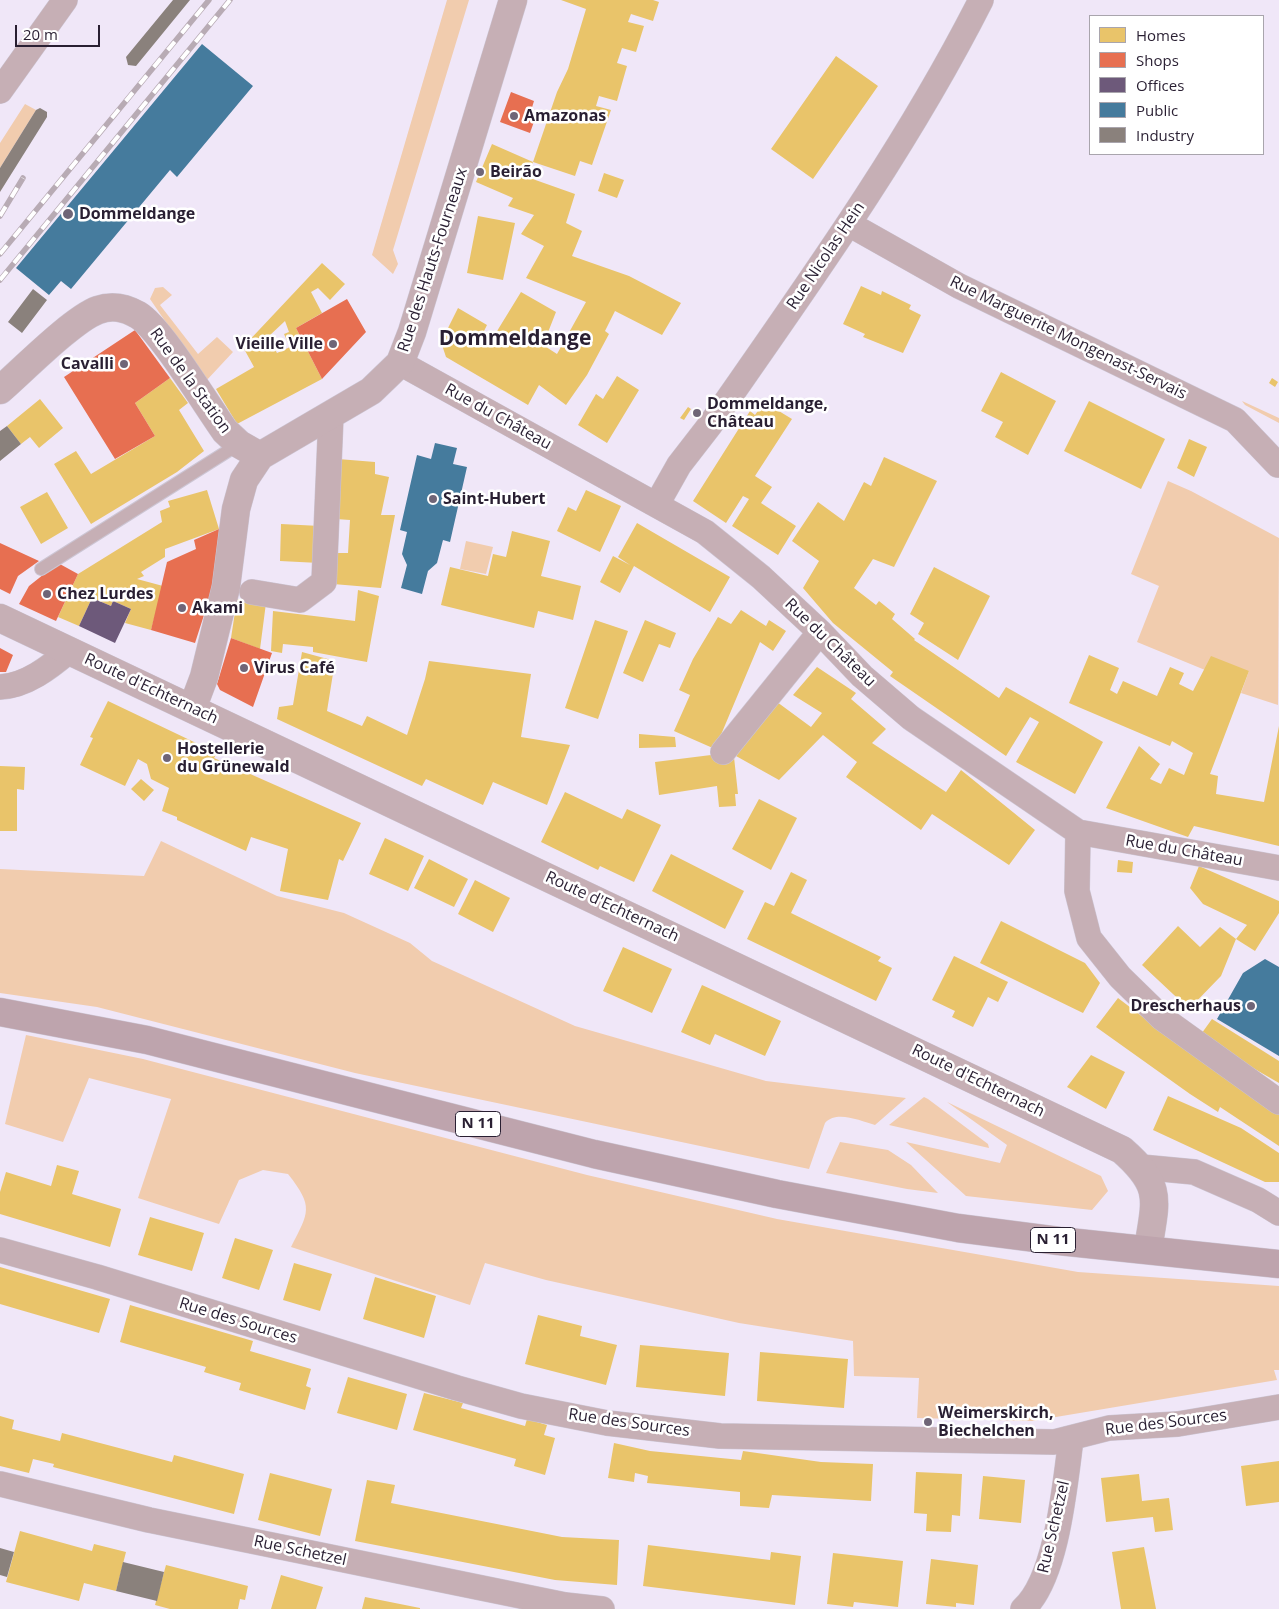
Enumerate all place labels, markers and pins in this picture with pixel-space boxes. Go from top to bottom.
place label: Amazonas [524,106,606,126]
marker: Amazonas [508,110,520,122]
place label: Beirão [490,162,542,182]
marker: Beirão [474,166,486,178]
place label: Dommeldange [79,204,195,224]
marker: Dommeldange [61,207,75,221]
place label: Vieille Ville [236,334,323,354]
marker: Vieille Ville [327,338,339,350]
place label: Cavalli [61,354,114,374]
marker: Cavalli [118,358,130,370]
place label: Dommeldange, Château [707,394,828,432]
marker: Dommeldange, Château [691,407,703,419]
place label: Saint-Hubert [443,489,546,509]
marker: Saint-Hubert [427,493,439,505]
place label: Chez Lurdes [57,584,153,604]
marker: Chez Lurdes [41,588,53,600]
place label: Akami [192,598,243,618]
marker: Akami [176,602,188,614]
place label: Virus Café [254,658,335,678]
marker: Virus Café [238,662,250,674]
place label: Hostellerie du Grünewald [177,739,290,777]
marker: Hostellerie du Grünewald [161,752,173,764]
place label: Drescherhaus [1130,996,1241,1016]
marker: Drescherhaus [1245,1000,1257,1012]
place label: Weimerskirch, Biechelchen [938,1403,1054,1441]
marker: Weimerskirch, Biechelchen [922,1416,934,1428]

